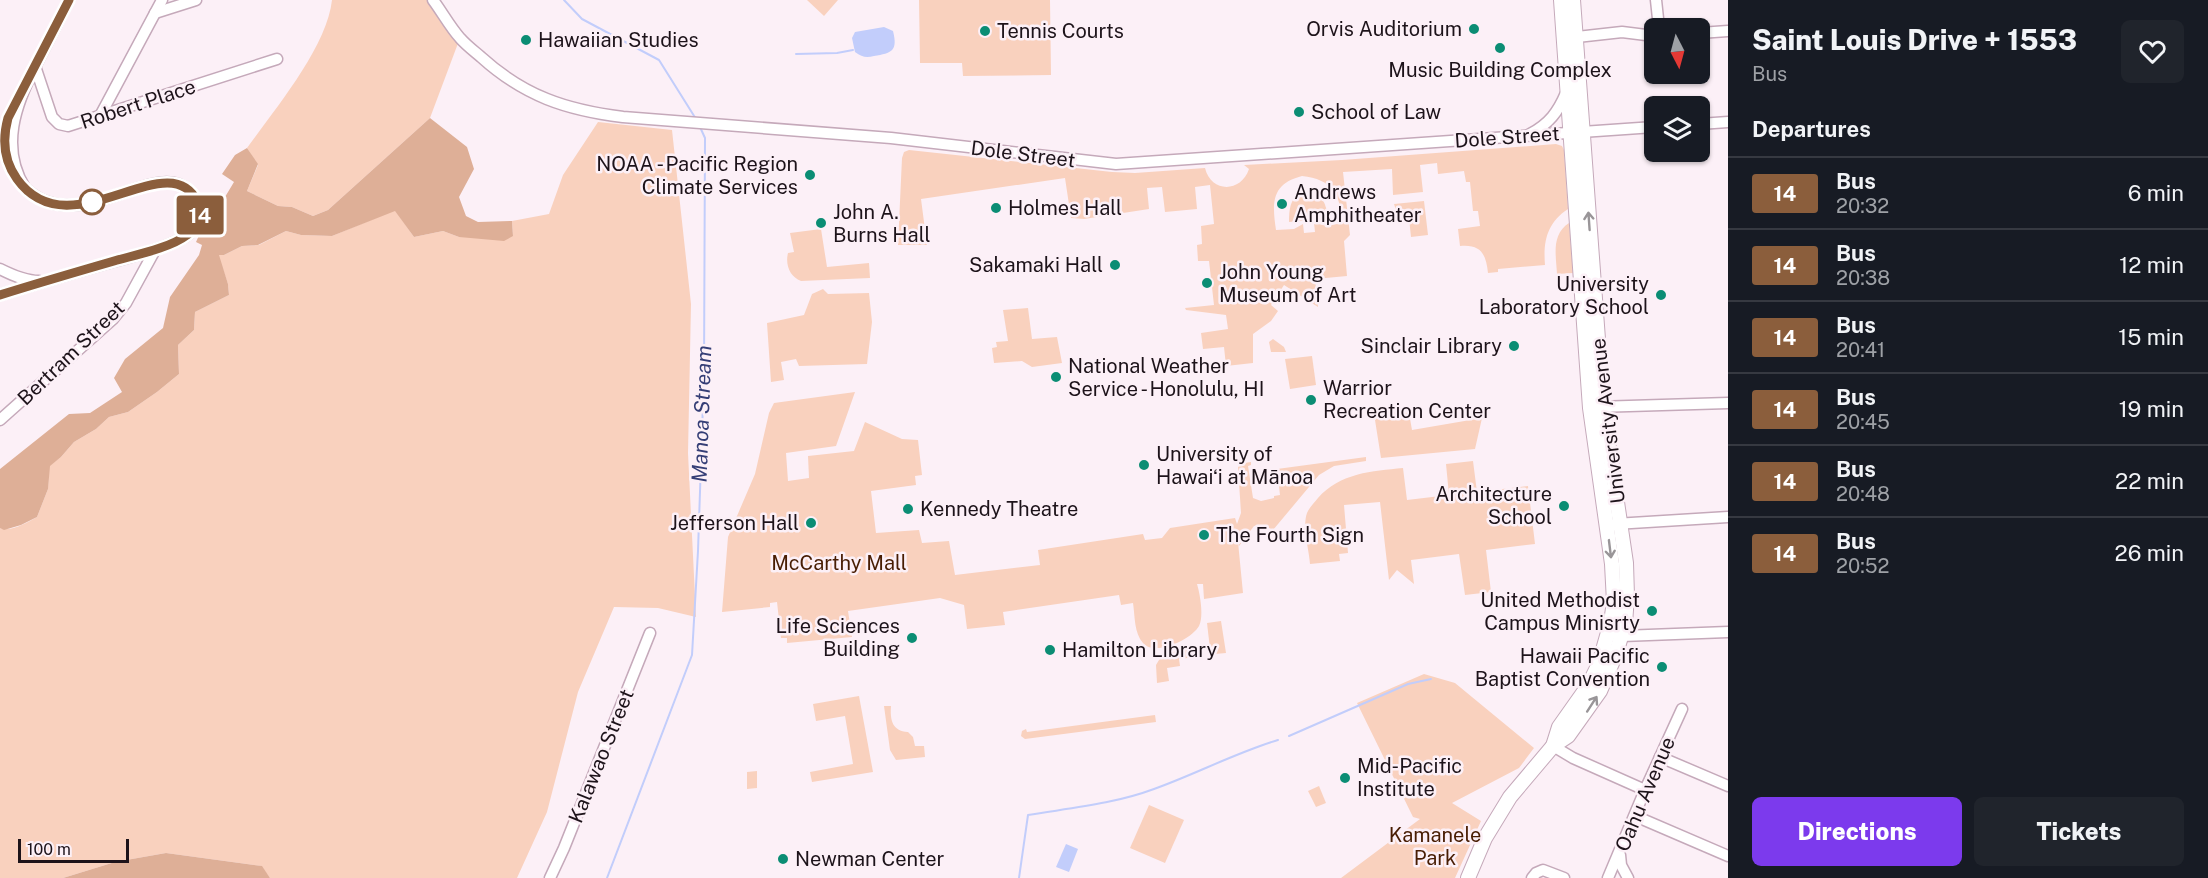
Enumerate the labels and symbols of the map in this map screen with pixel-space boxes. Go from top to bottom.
place label: Orvis Auditorium [1306,17,1462,41]
north arrow [1644,18,1710,84]
place label: Tennis Courts [997,19,1124,43]
marker: Orvis Auditorium [1467,22,1481,36]
marker: Tennis Courts [978,24,992,38]
place label: Hawaiian Studies [538,28,699,52]
marker: Hawaiian Studies [519,33,533,47]
marker: Music Building Complex [1493,41,1507,55]
place label: Music Building Complex [1388,58,1612,82]
street label: Robert Place [77,74,199,134]
place label: School of Law [1311,100,1442,124]
marker: School of Law [1292,105,1306,119]
street label: Dole Street [1454,121,1560,153]
street label: Dole Street [969,136,1077,172]
place label: NOAA - Pacific Region Climate Services [596,152,798,199]
marker: NOAA - Pacific Region Climate Services [803,168,817,182]
place label: Andrews Amphitheater [1294,180,1422,227]
unlabelled marker [79,189,105,215]
line badge: 14 [173,196,227,234]
place label: Holmes Hall [1008,196,1122,220]
marker: Andrews Amphitheater [1275,197,1289,211]
place label: John A. Burns Hall [833,200,930,247]
marker: Holmes Hall [989,201,1003,215]
one-way arrow [1583,212,1594,232]
marker: John A. Burns Hall [814,216,828,230]
place label: Sakamaki Hall [969,253,1103,277]
marker: Sakamaki Hall [1108,258,1122,272]
place label: John Young Museum of Art [1219,260,1357,307]
place label: University Laboratory School [1479,272,1649,319]
marker: John Young Museum of Art [1200,276,1214,290]
marker: University Laboratory School [1654,288,1668,302]
street label: Bertram Street [13,296,129,410]
place label: Sinclair Library [1361,334,1502,358]
street label: University Avenue [1586,337,1630,505]
marker: Sinclair Library [1507,339,1521,353]
water label: Manoa Stream [687,345,716,483]
place label: National Weather Service - Honolulu, HI [1068,354,1264,401]
marker: National Weather Service - Honolulu, HI [1049,370,1063,384]
place label: Warrior Recreation Center [1323,376,1491,423]
marker: Warrior Recreation Center [1304,393,1318,407]
place label: University of Hawaiʻi at Mānoa [1156,442,1313,489]
marker: University of Hawaiʻi at Mānoa [1137,458,1151,472]
place label: Architecture School [1435,482,1552,529]
place label: Kennedy Theatre [920,497,1078,521]
marker: Architecture School [1557,499,1571,513]
marker: Kennedy Theatre [901,502,915,516]
place label: Jefferson Hall [670,511,799,535]
marker: Jefferson Hall [804,516,818,530]
place label: The Fourth Sign [1216,523,1364,547]
marker: The Fourth Sign [1197,528,1211,542]
one-way arrow [1605,539,1616,559]
park label: McCarthy Mall [771,551,907,575]
place label: United Methodist Campus Minisrty [1480,588,1640,635]
marker: United Methodist Campus Minisrty [1645,604,1659,618]
place label: Life Sciences Building [776,614,900,661]
marker: Life Sciences Building [905,631,919,645]
place label: Hamilton Library [1062,638,1217,662]
marker: Hamilton Library [1043,643,1057,657]
place label: Hawaii Pacific Baptist Convention [1475,644,1650,691]
marker: Hawaii Pacific Baptist Convention [1655,660,1669,674]
street label: Kalawao Street [563,686,639,826]
one-way arrow [1586,696,1598,713]
street label: Oahu Avenue [1610,733,1680,855]
place label: Mid-Pacific Institute [1357,754,1462,801]
marker: Mid-Pacific Institute [1338,771,1352,785]
park label: Kamanele Park [1389,823,1481,870]
scale bar [18,836,129,864]
place label: Newman Center [795,847,944,871]
marker: Newman Center [776,852,790,866]

